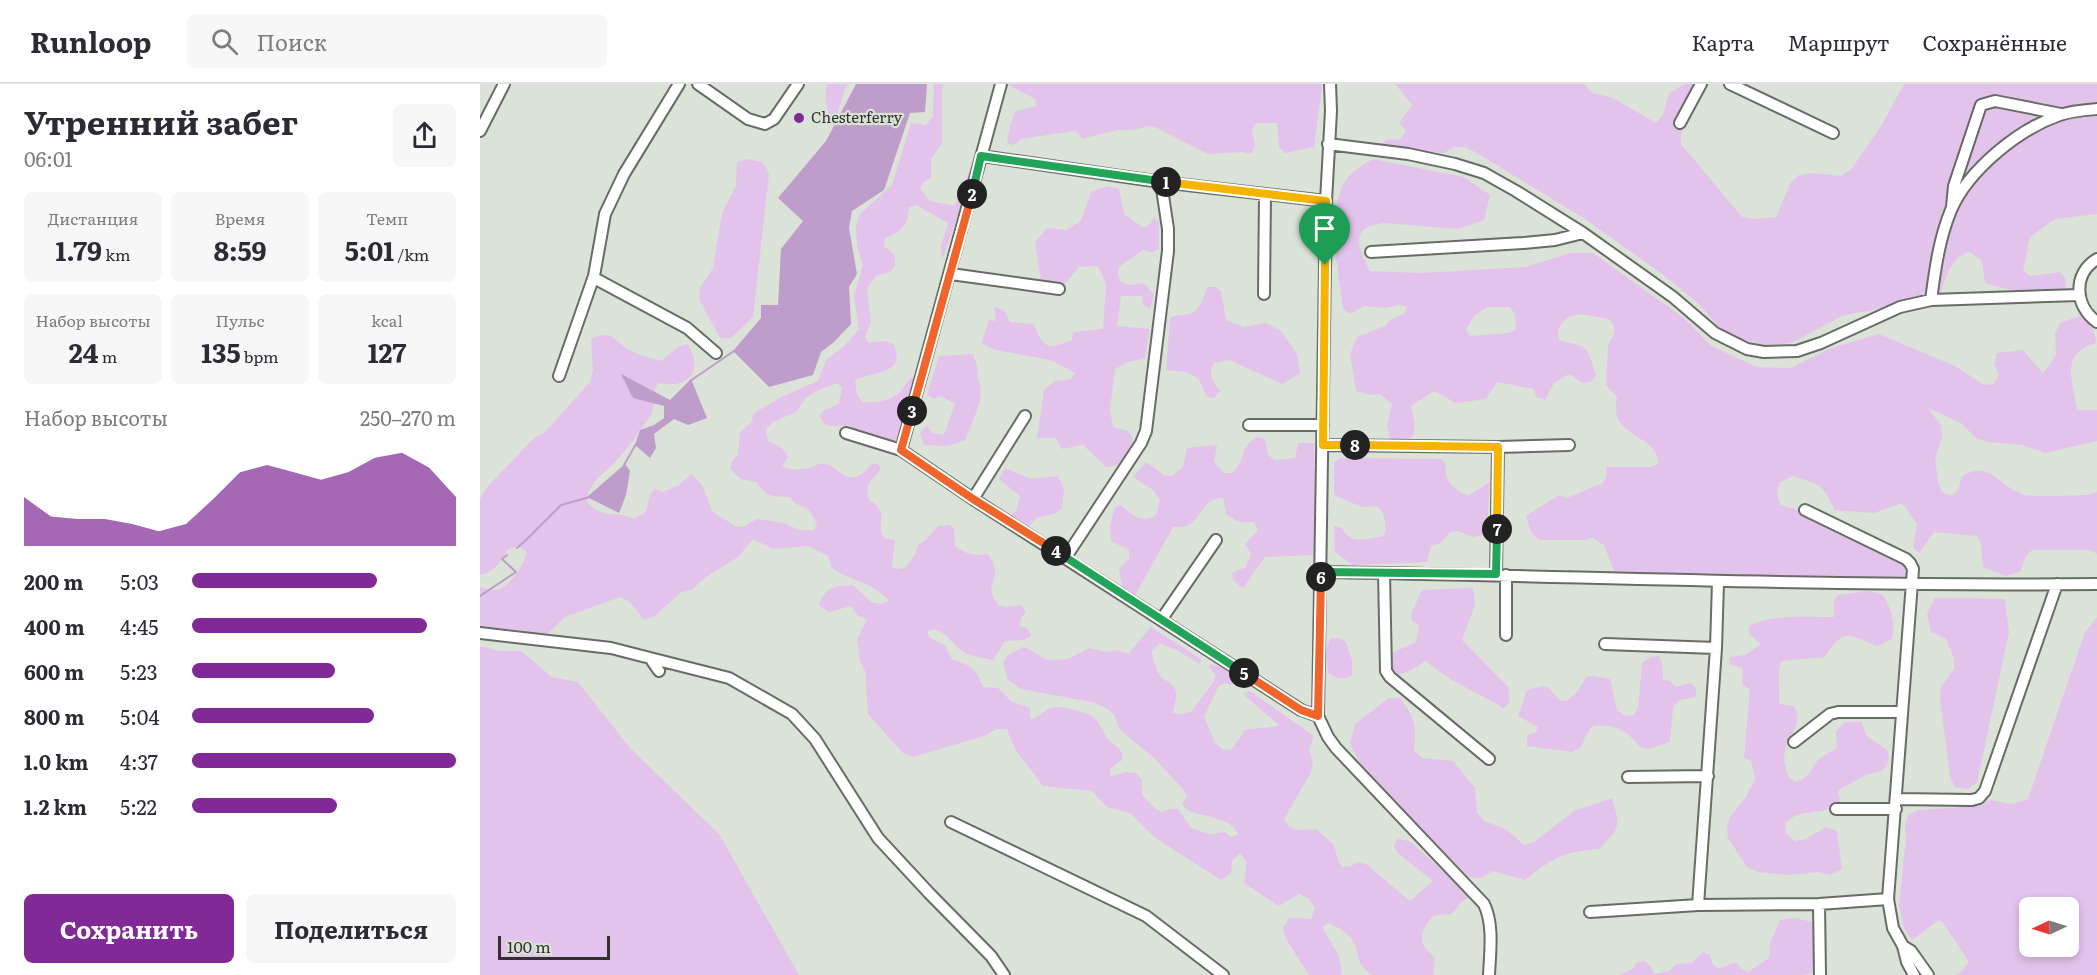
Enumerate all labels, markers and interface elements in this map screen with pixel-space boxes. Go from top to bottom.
search box [187,14,607,68]
text: Runloop [30,20,151,62]
icon: search [208,25,241,58]
text: Поиск [256,25,327,58]
text: Карта [1691,26,1754,57]
text: Маршрут [1787,26,1889,57]
text: Сохранённые [1922,26,2067,57]
text: Утренний забег [24,96,298,145]
button: share [393,104,456,167]
place label: Chesterferry [811,105,903,128]
marker: Chesterferry [792,111,806,125]
text: 06:01 [24,143,73,173]
pin: 1 [1151,167,1181,197]
text: 1 [1163,170,1169,194]
pin: 2 [957,179,987,209]
text: 2 [968,182,976,206]
pin [1299,203,1350,265]
text: Дистанция [48,206,138,230]
text: Время [215,206,265,230]
text: Темп [366,206,408,230]
icon: arrive [1308,212,1341,245]
text: 1.79 [56,230,102,269]
text: 8:59 [214,230,266,269]
text: 5:01 [345,230,394,269]
text: km [102,242,130,266]
text: /km [394,242,429,266]
text: Набор высоты [35,308,151,332]
text: Пульс [216,308,264,332]
text: kcal [371,308,403,332]
text: 24 [69,332,98,371]
text: 135 [201,332,241,371]
text: 127 [368,332,406,371]
text: m [98,344,117,368]
text: bpm [241,344,279,368]
pin: 3 [897,396,927,426]
text: 3 [908,399,916,423]
text: Набор высоты [24,402,168,432]
text: 250–270 m [360,402,456,432]
pin: 8 [1340,430,1370,460]
text: 8 [1350,433,1360,457]
pin: 7 [1482,514,1512,544]
text: 7 [1493,517,1501,541]
pin: 4 [1041,536,1071,566]
text: 4 [1051,539,1061,563]
pin: 6 [1306,562,1336,592]
text: 6 [1316,565,1326,589]
text: 200 m [24,566,83,596]
text: 5:03 [120,566,159,596]
text: 400 m [24,611,85,641]
text: 4:45 [120,611,158,641]
text: 600 m [24,656,84,686]
text: 5:23 [120,656,158,686]
pin: 5 [1229,658,1259,688]
text: 5 [1240,661,1248,685]
text: 800 m [24,701,84,731]
text: 5:04 [120,701,159,731]
text: 1.0 km [24,746,89,776]
text: 4:37 [120,746,158,776]
text: 1.2 km [24,791,87,821]
text: 5:22 [120,791,157,821]
button: Сохранить [24,894,234,963]
button: Поделиться [246,894,456,963]
north arrow [2019,897,2079,957]
map controls [2019,897,2079,957]
scale bar [498,933,610,960]
text: 100 m [507,934,551,958]

